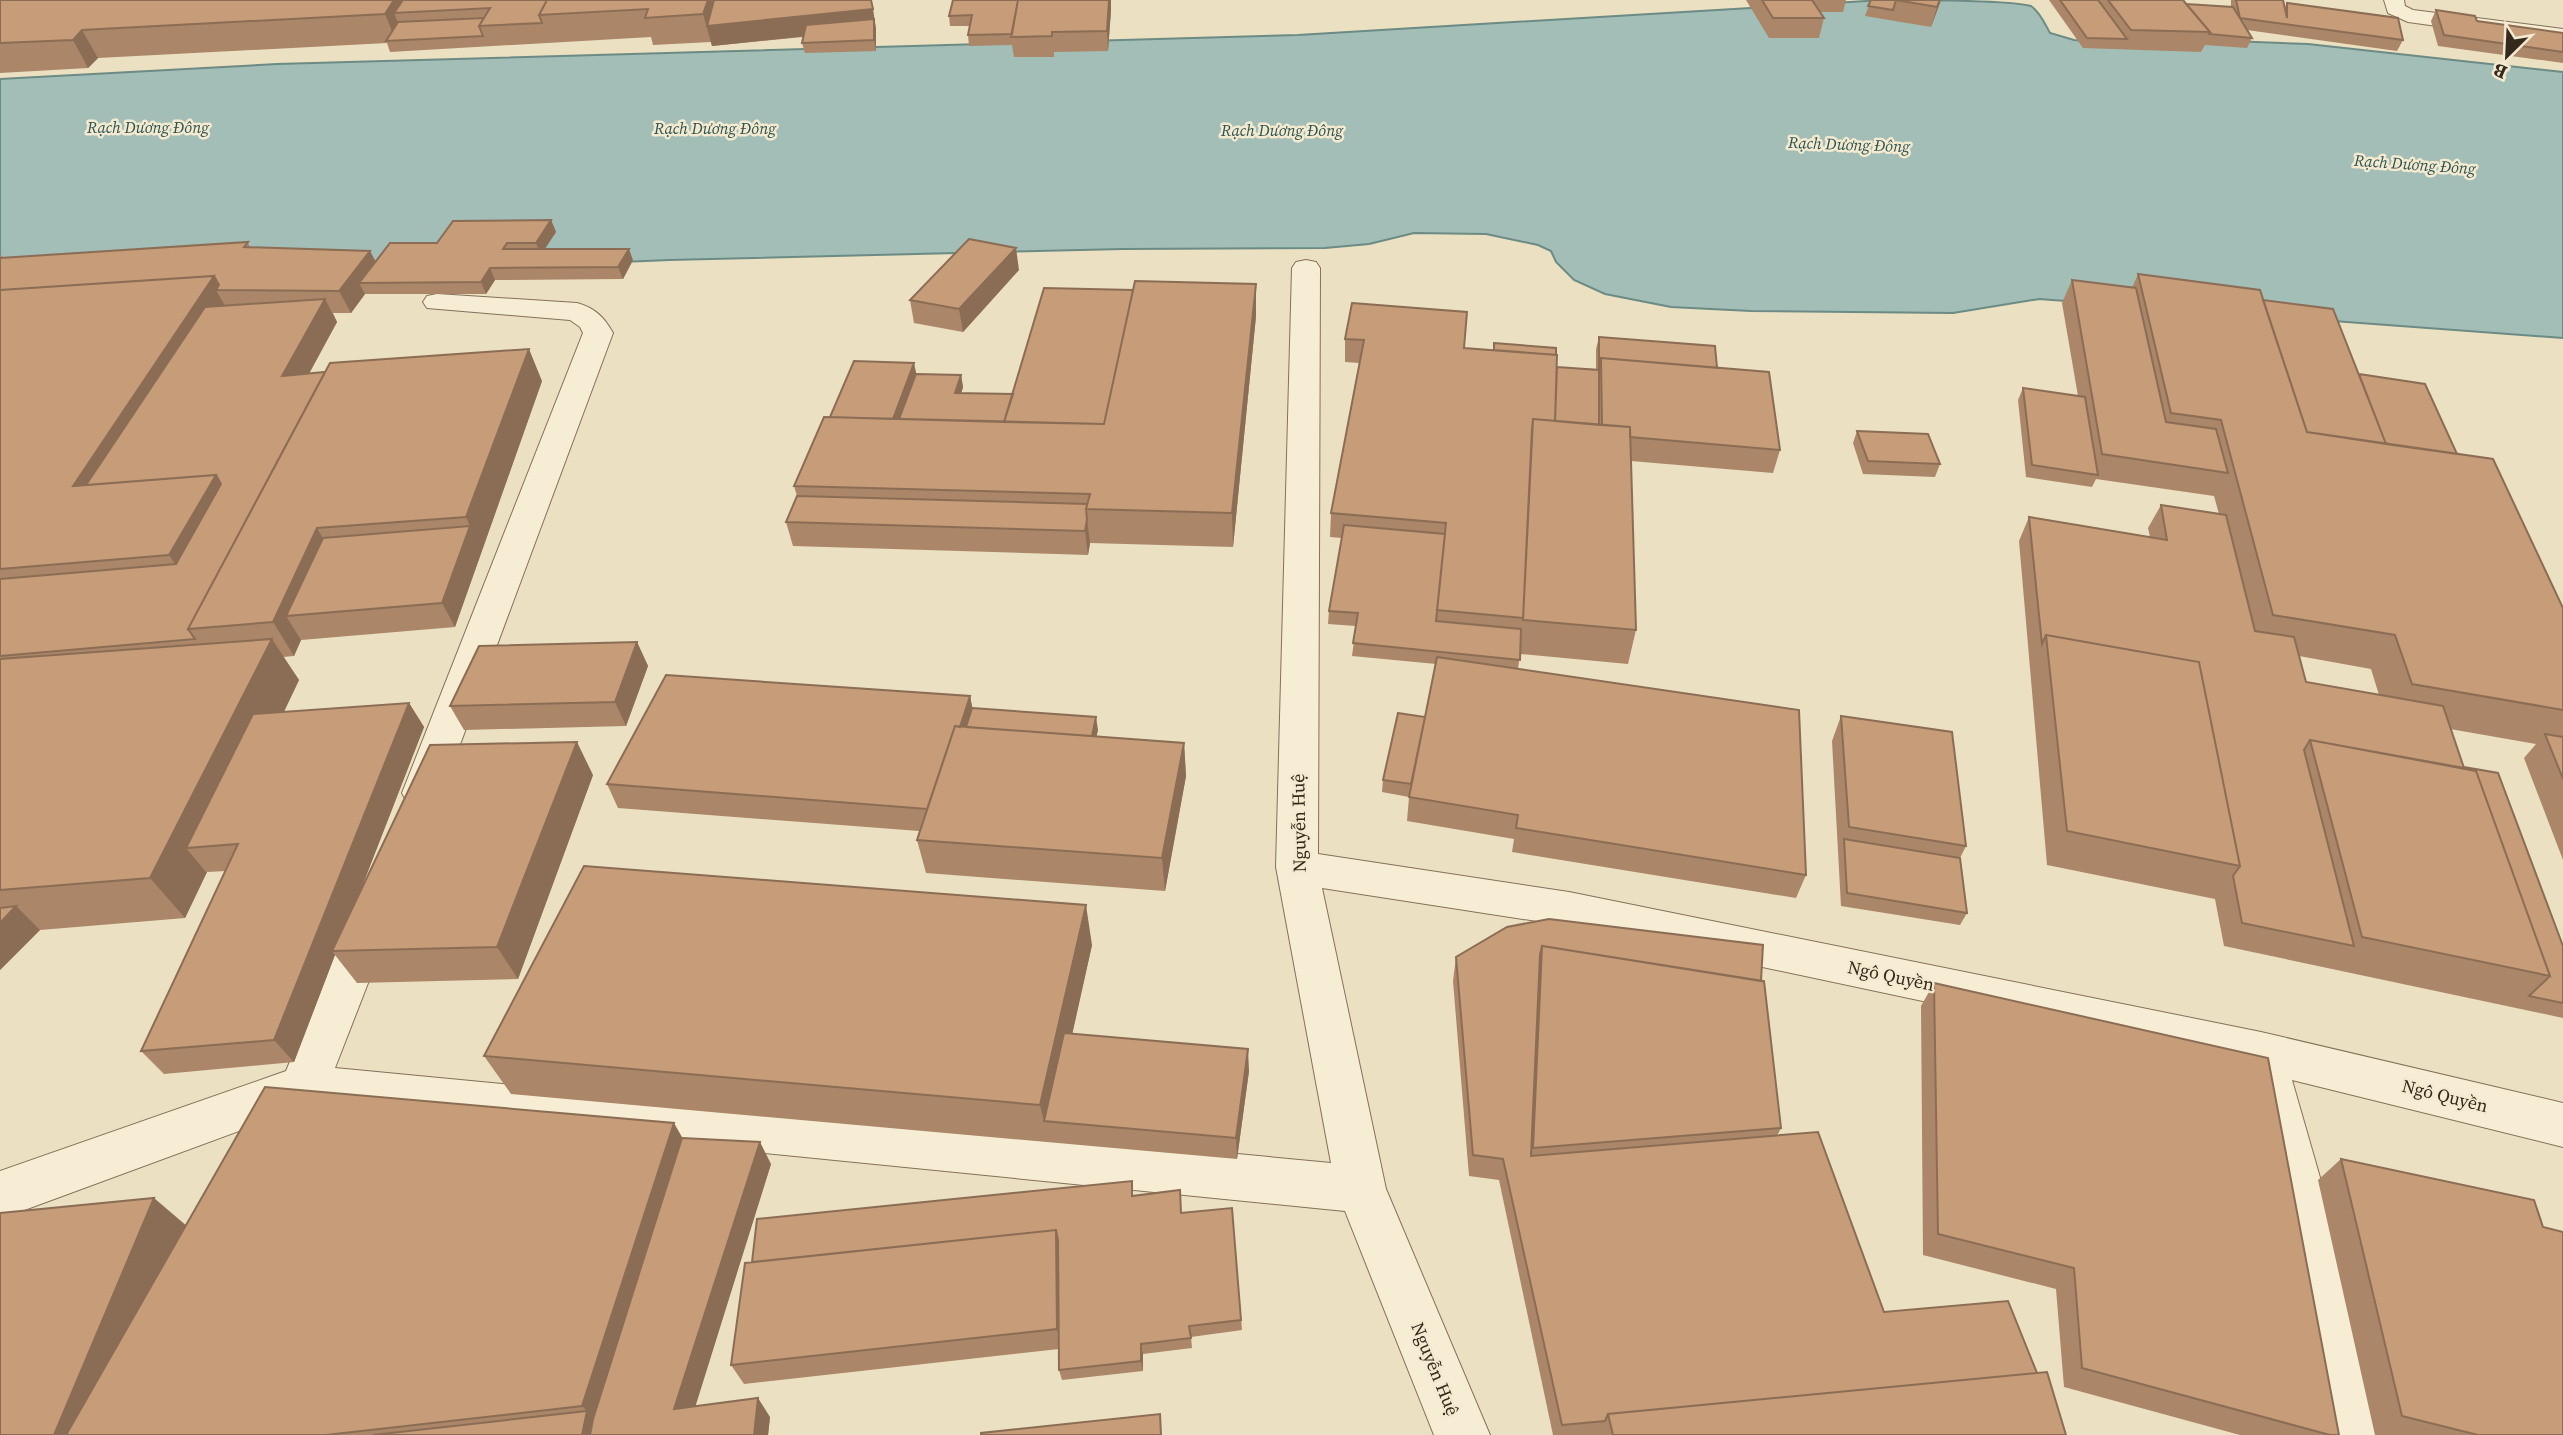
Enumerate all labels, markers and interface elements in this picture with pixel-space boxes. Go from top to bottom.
north arrow [2472,21,2542,91]
text: B [2489,57,2511,86]
water label: Rạch Dương Đông [86,116,210,138]
water label: Rạch Dương Đông [653,117,777,139]
water label: Rạch Dương Đông [1220,119,1344,141]
water label: Rạch Dương Đông [1787,131,1911,157]
water label: Rạch Dương Đông [2352,149,2478,179]
street label: Nguyễn Huệ [1285,773,1312,873]
street label: Ngô Quyền [1846,954,1937,997]
street label: Ngô Quyền [2399,1073,2491,1118]
street label: Nguyễn Huệ [1405,1318,1466,1419]

